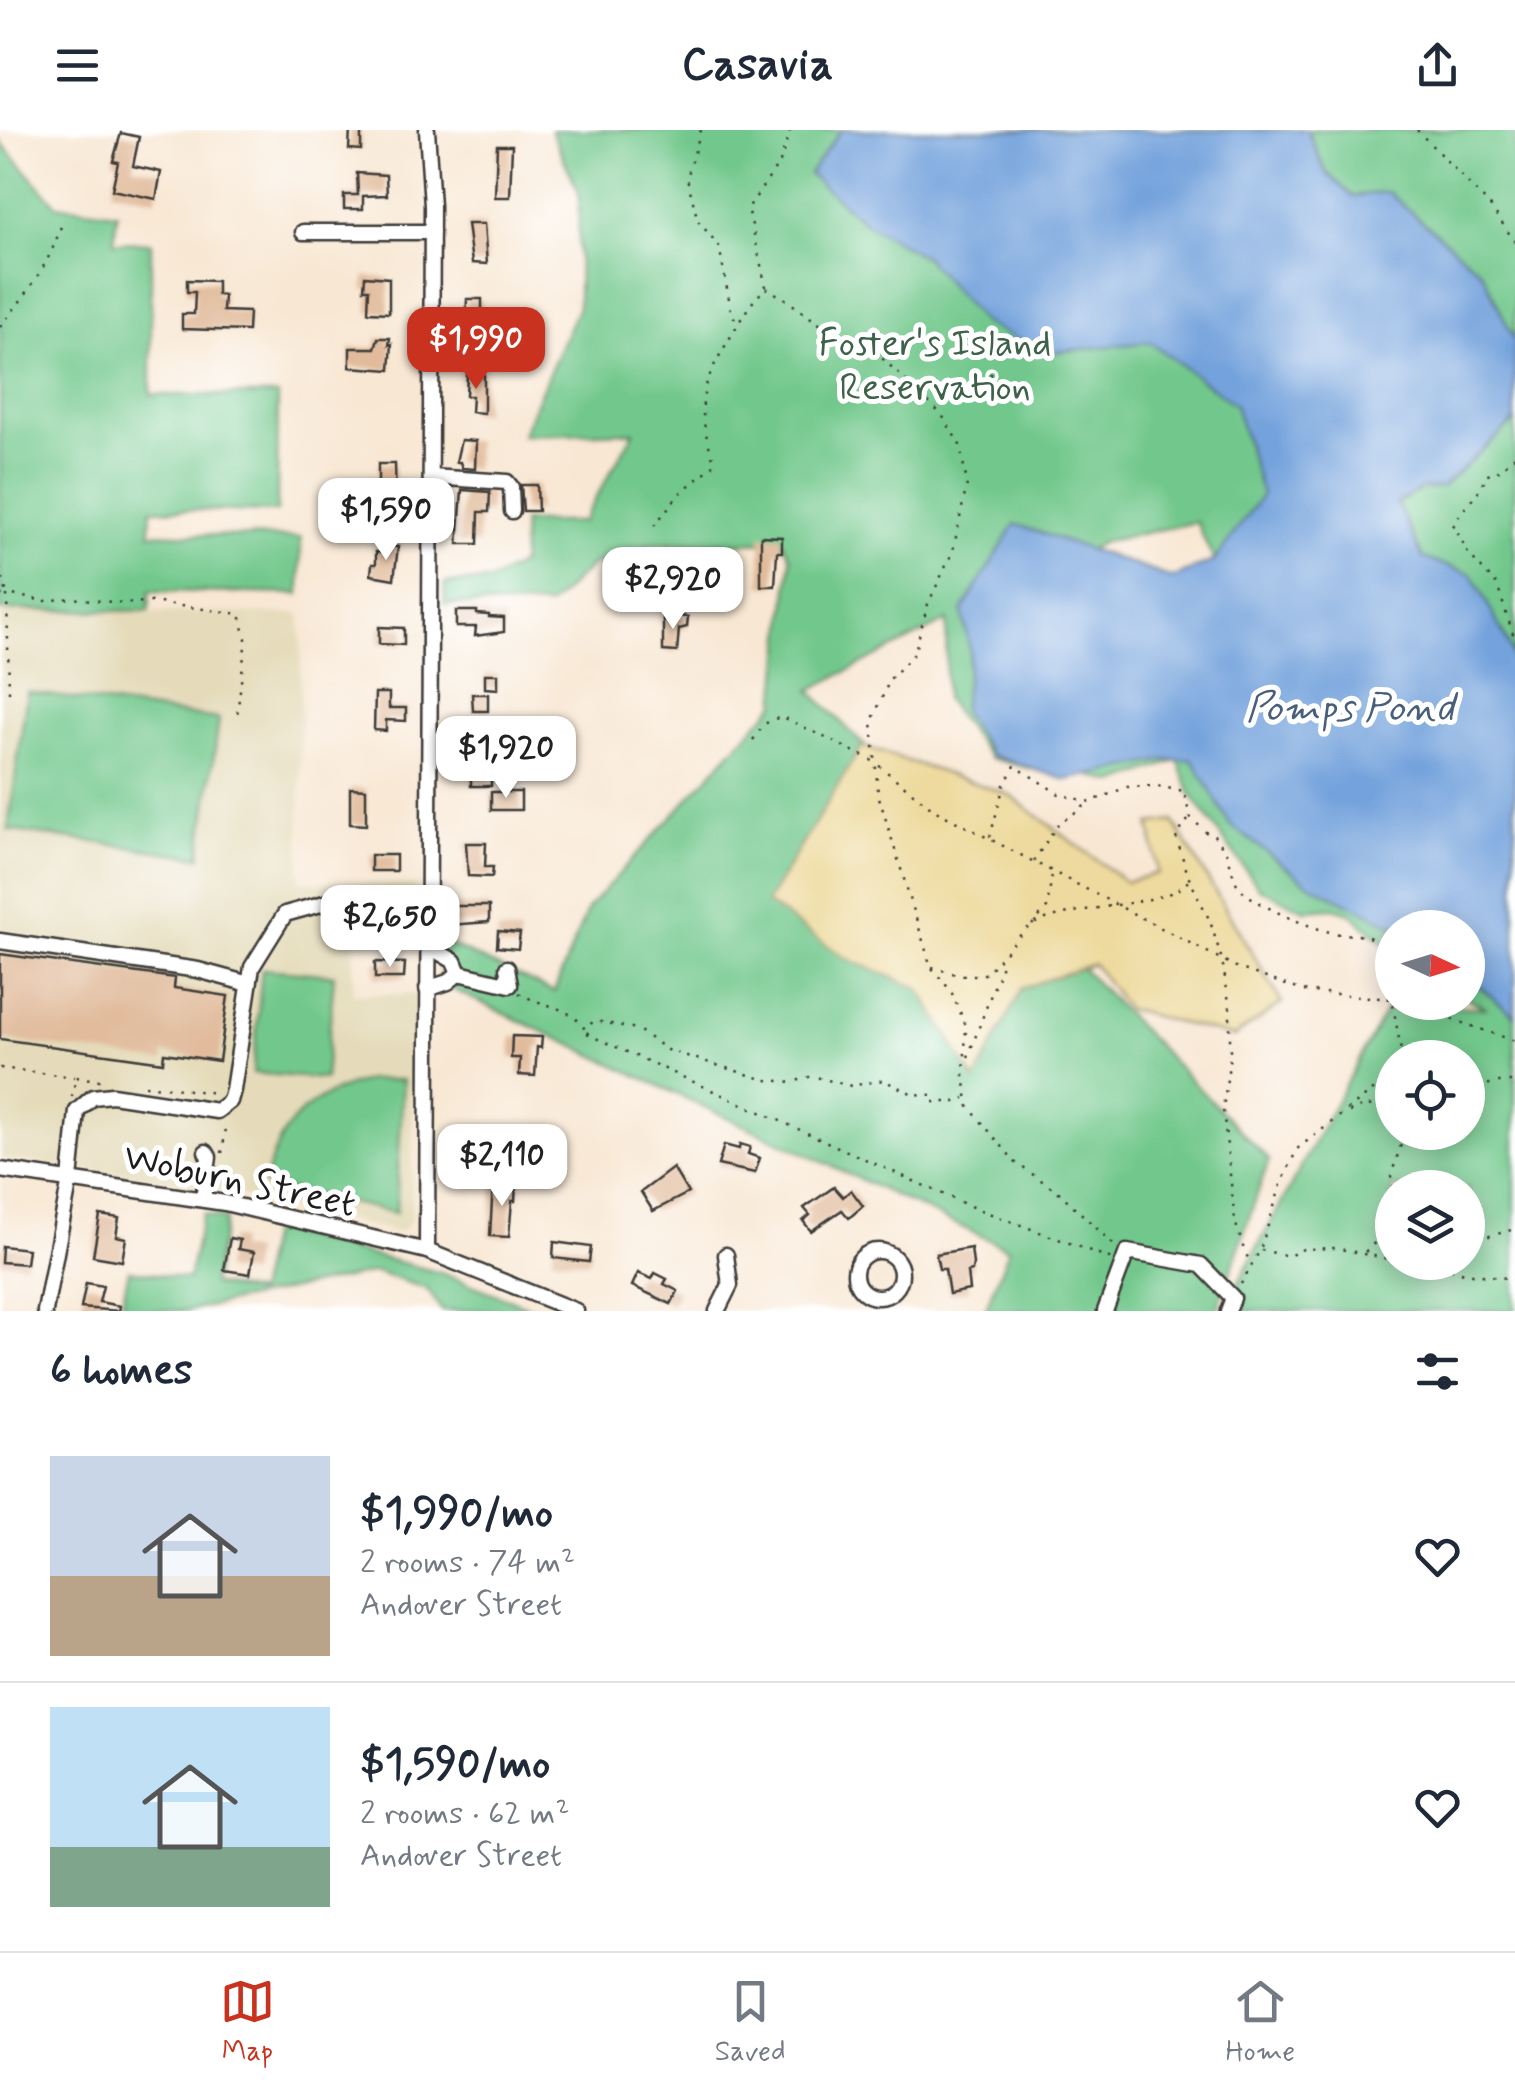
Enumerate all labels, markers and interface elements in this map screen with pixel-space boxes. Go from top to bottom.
text: Casavia [682,36,833,95]
icon: menu [50,38,105,93]
icon: share [1410,38,1465,93]
pin: $1,990 [395,307,557,392]
text: $1,990 [429,318,523,360]
park label: Foster's Island Reservation [819,320,1051,413]
pin: $1,590 [305,478,467,563]
text: $1,590 [340,489,432,531]
pin: $2,920 [592,547,754,632]
text: $2,920 [624,558,722,600]
water label: Pomps Pond [1246,683,1459,735]
pin: $1,920 [425,716,587,801]
text: $1,920 [458,727,554,769]
pin: $2,650 [309,885,471,970]
text: $2,650 [343,896,437,938]
north arrow [1375,910,1485,1020]
map controls [1375,910,1485,1280]
button: locate [1375,1040,1485,1150]
pin: $2,110 [421,1124,583,1209]
street label: Woburn Street [119,1133,360,1230]
text: $2,110 [459,1135,545,1177]
button: layers [1375,1170,1485,1280]
text: 6 homes [50,1344,193,1399]
icon: filters [1410,1344,1465,1399]
text: $1,990/mo [360,1487,553,1542]
icon: home [130,1496,250,1616]
icon: heart [1410,1529,1465,1584]
text: 2 rooms · 74 m² [360,1542,575,1584]
text: Andover Street [360,1584,562,1626]
text: $1,590/mo [360,1738,550,1793]
icon: home [130,1747,250,1867]
icon: heart [1410,1780,1465,1835]
text: 2 rooms · 62 m² [360,1793,569,1835]
text: Andover Street [360,1835,562,1877]
tab: Map [220,1974,275,2071]
tab: Saved [715,1974,786,2071]
tab: Home [1225,1974,1295,2071]

